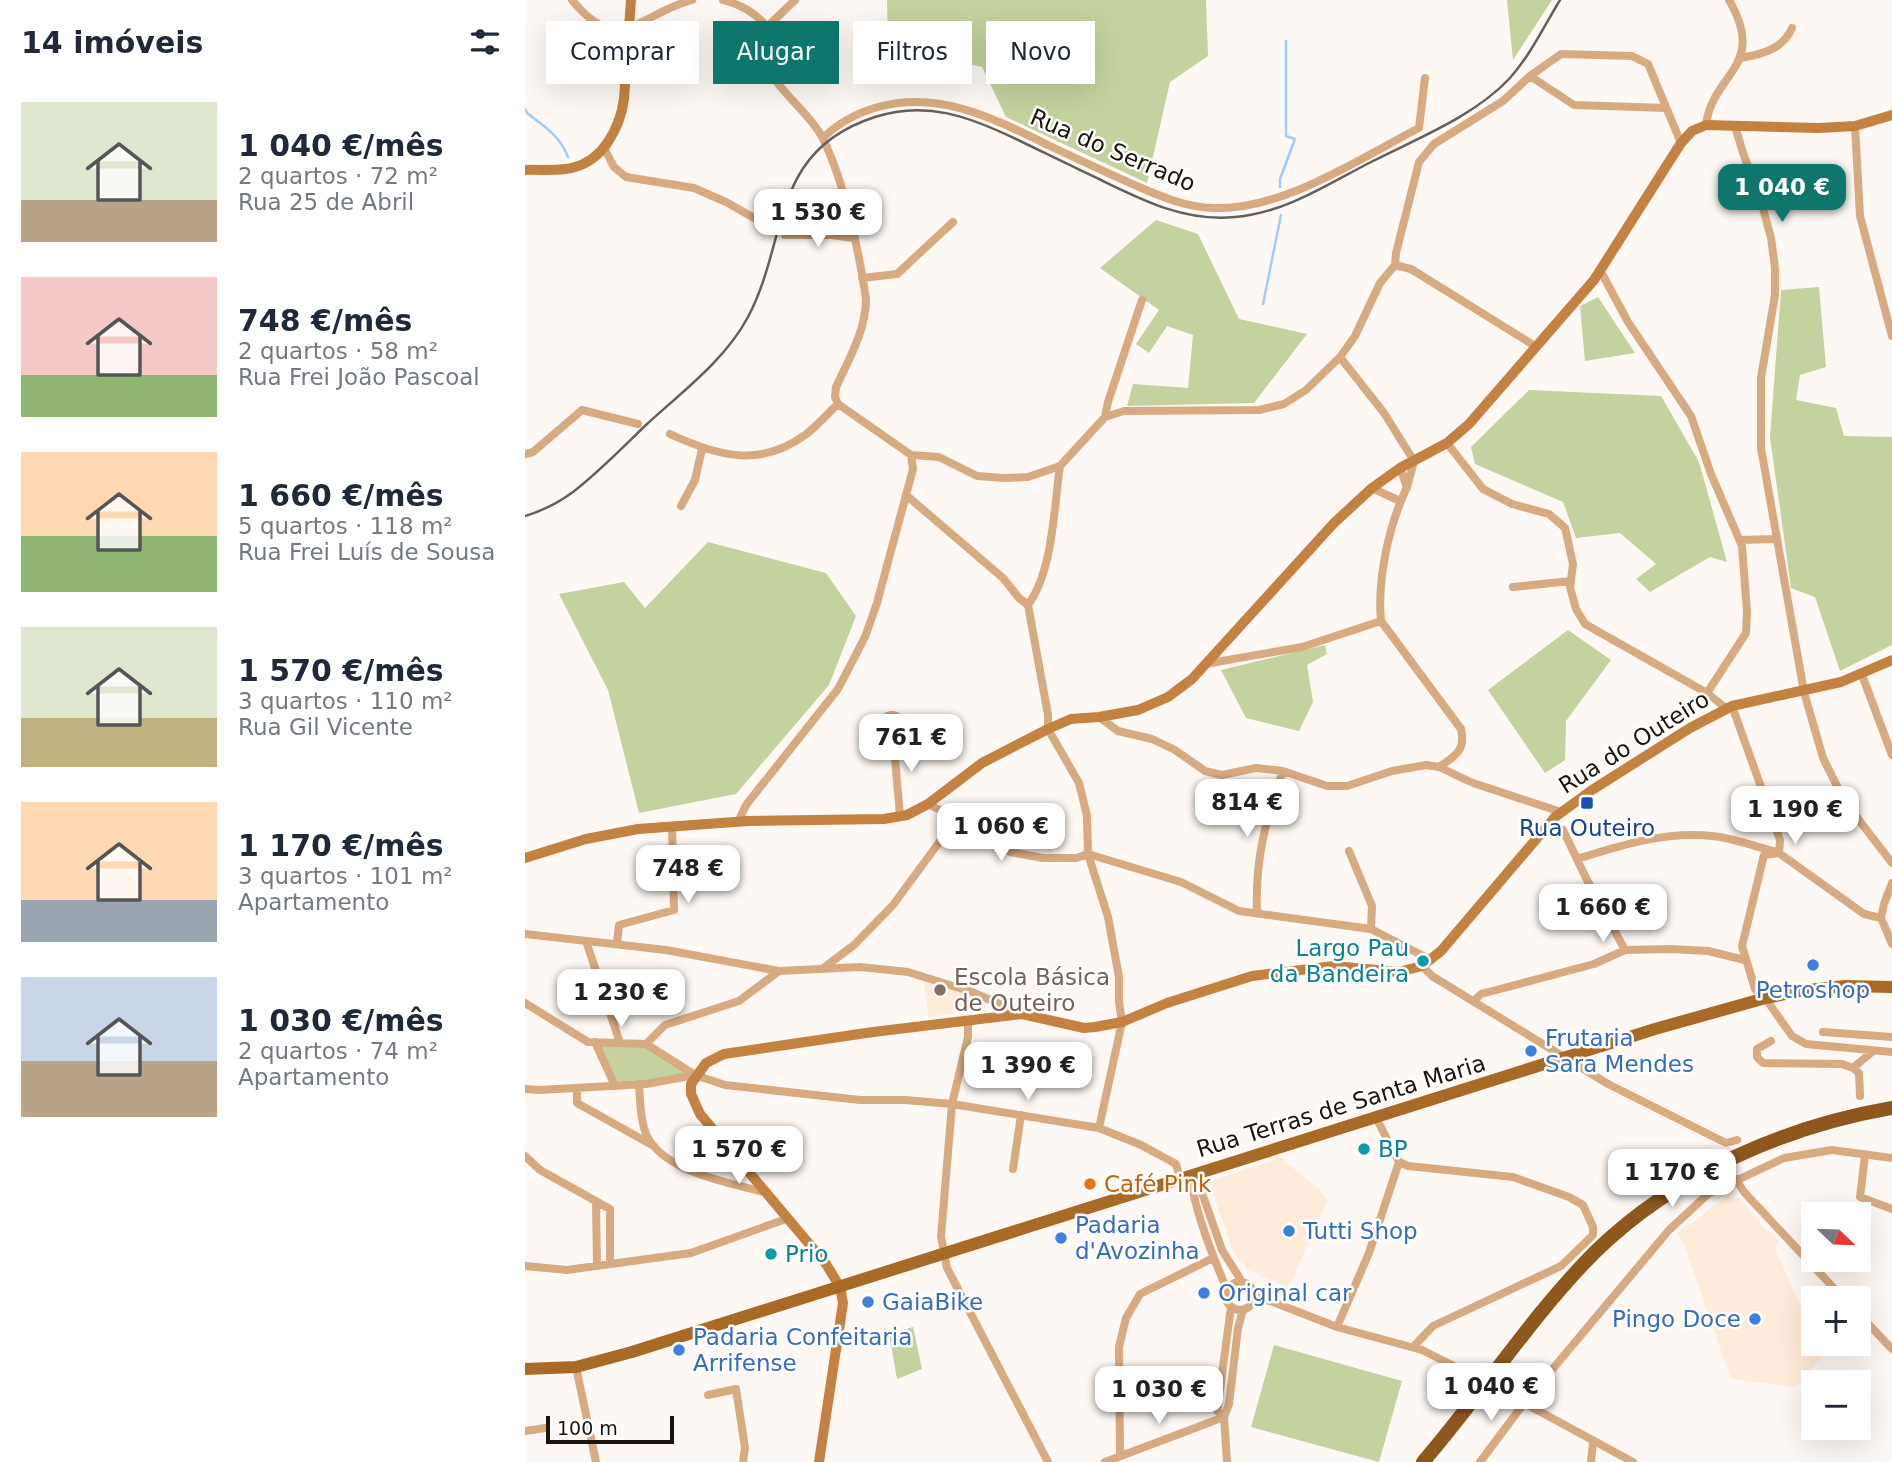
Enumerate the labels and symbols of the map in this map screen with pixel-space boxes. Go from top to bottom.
street label: Rua do Serrado [1026,103,1200,197]
pin: 1 040 € [1717,164,1847,224]
pin: 1 530 € [753,190,883,249]
street label: Rua do Outeiro [1554,685,1714,799]
pin: 761 € [862,714,960,774]
pin: 814 € [1198,780,1296,839]
pin: 1 190 € [1730,786,1860,846]
marker: Rua Outeiro [1579,795,1595,811]
pin: 1 060 € [936,804,1066,863]
place label: Rua Outeiro [1519,815,1655,841]
pin: 748 € [639,846,737,905]
pin: 1 660 € [1538,884,1668,944]
place label: Largo Pau da Bandeira [1270,935,1409,987]
marker: Largo Pau da Bandeira [1415,953,1431,969]
marker: Petroshop [1805,957,1821,973]
place label: Escola Básica de Outeiro [954,964,1110,1016]
pin: 1 230 € [556,970,686,1029]
place label: Petroshop [1756,977,1870,1003]
marker: Escola Básica de Outeiro [932,982,948,998]
place label: Frutaria Sara Mendes [1545,1025,1694,1077]
pin: 1 390 € [963,1042,1093,1102]
marker: Frutaria Sara Mendes [1523,1043,1539,1059]
street label: Rua Terras de Santa Maria [1193,1050,1489,1162]
pin: 1 570 € [674,1126,804,1186]
place label: BP [1378,1136,1408,1162]
marker: BP [1356,1141,1372,1157]
pin: 1 170 € [1607,1150,1737,1209]
place label: Café Pink [1104,1171,1212,1197]
marker: Café Pink [1082,1176,1098,1192]
north arrow [1801,1202,1871,1272]
place label: Padaria d'Avozinha [1075,1212,1200,1264]
place label: Tutti Shop [1302,1218,1418,1244]
marker: Tutti Shop [1281,1223,1297,1239]
marker: Padaria d'Avozinha [1053,1230,1069,1246]
place label: Prio [785,1241,828,1267]
marker: Prio [763,1246,779,1262]
place label: Original car [1218,1280,1352,1306]
marker: Original car [1196,1285,1212,1301]
place label: GaiaBike [882,1289,983,1315]
marker: GaiaBike [860,1294,876,1310]
place label: Pingo Doce [1612,1306,1741,1332]
marker: Pingo Doce [1747,1311,1763,1327]
place label: Padaria Confeitaria Arrifense [693,1324,912,1376]
marker: Padaria Confeitaria Arrifense [671,1342,687,1358]
pin: 1 040 € [1426,1364,1556,1423]
pin: 1 030 € [1094,1366,1224,1426]
scale bar [546,1413,674,1445]

